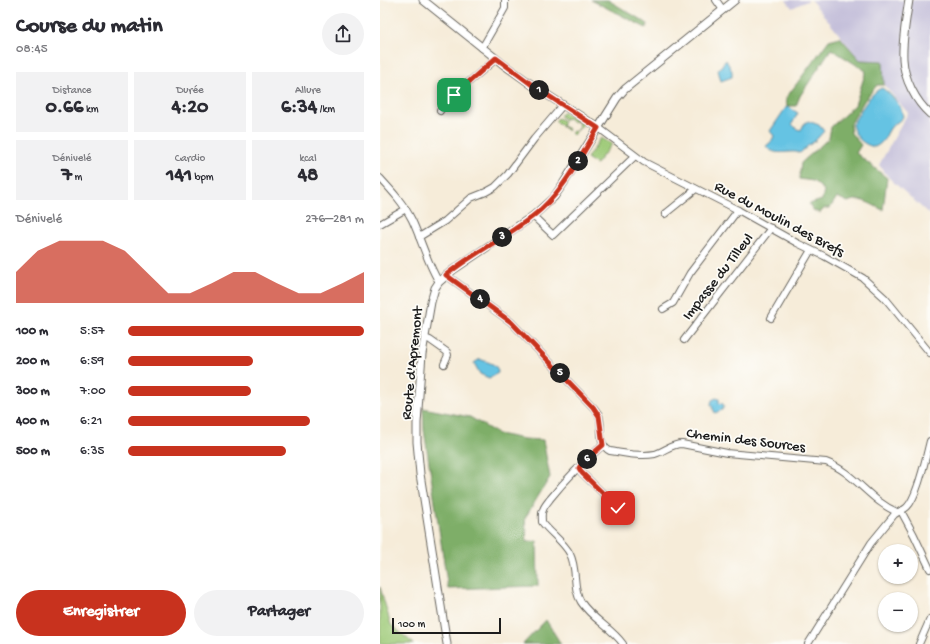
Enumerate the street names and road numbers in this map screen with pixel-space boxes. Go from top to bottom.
street label: Rue du Moulin des Brefs [711,178,847,262]
street label: Impasse du Tilleul [679,230,758,324]
street label: Route d'Apremont [398,304,428,421]
street label: Chemin des Sources [685,425,807,457]

